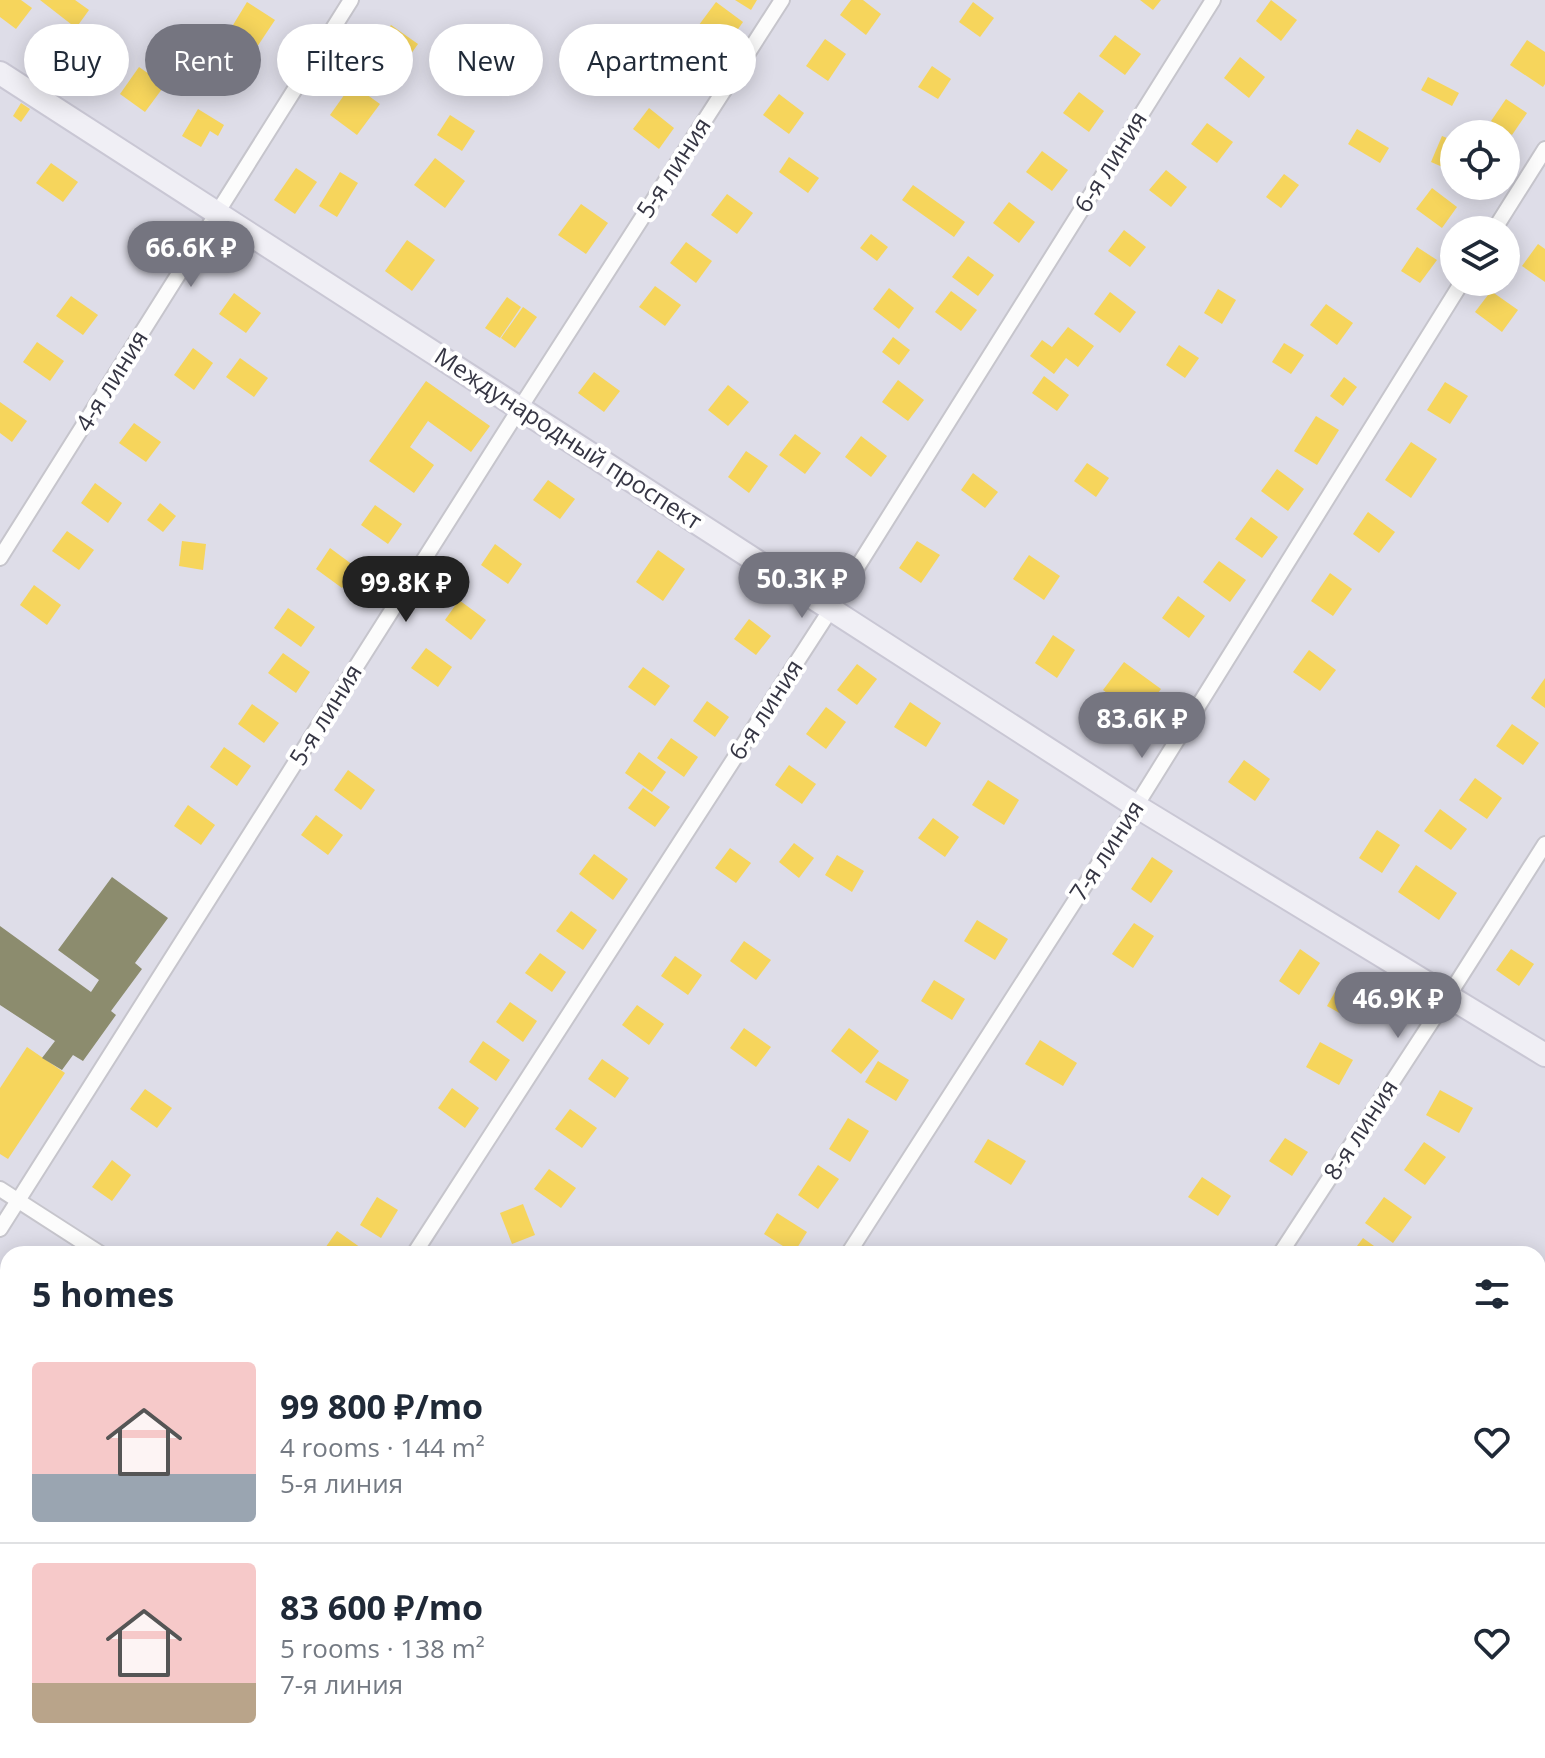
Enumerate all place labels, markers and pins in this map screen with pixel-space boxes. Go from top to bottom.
pin: 66.6K ₽ [117,221,265,289]
pin: 50.3K ₽ [728,552,876,620]
pin: 99.8K ₽ [332,556,480,624]
pin: 83.6K ₽ [1068,692,1216,760]
pin: 46.9K ₽ [1324,972,1472,1040]

